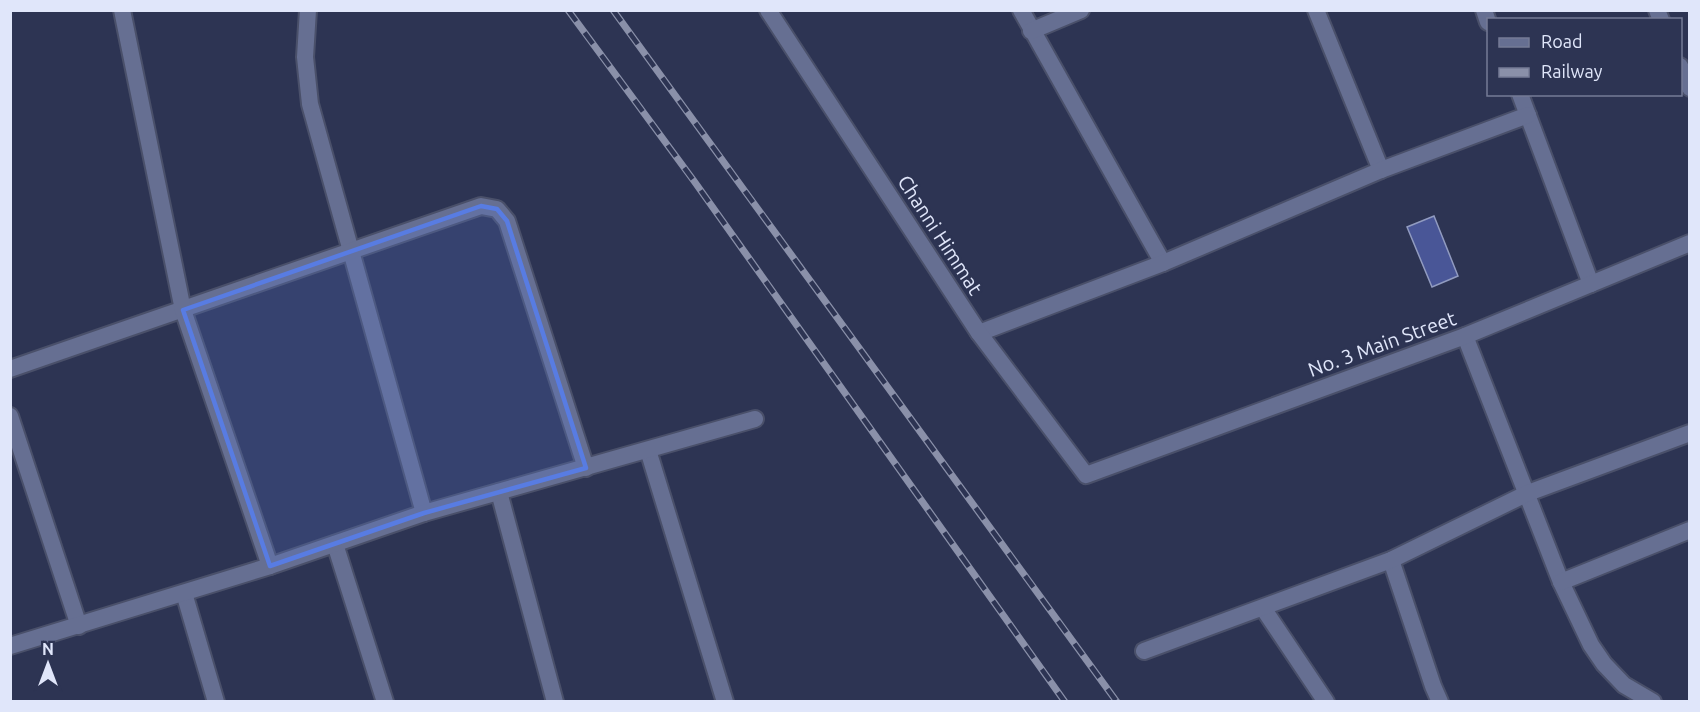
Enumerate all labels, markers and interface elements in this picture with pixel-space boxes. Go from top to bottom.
legend [1487,18,1682,96]
text: Road [1541,31,1583,51]
text: Railway [1541,61,1603,81]
street label: Channi Himmat [893,171,988,299]
street label: No. 3 Main Street [1305,306,1459,381]
north arrow [18,634,78,694]
text: N [42,640,54,658]

